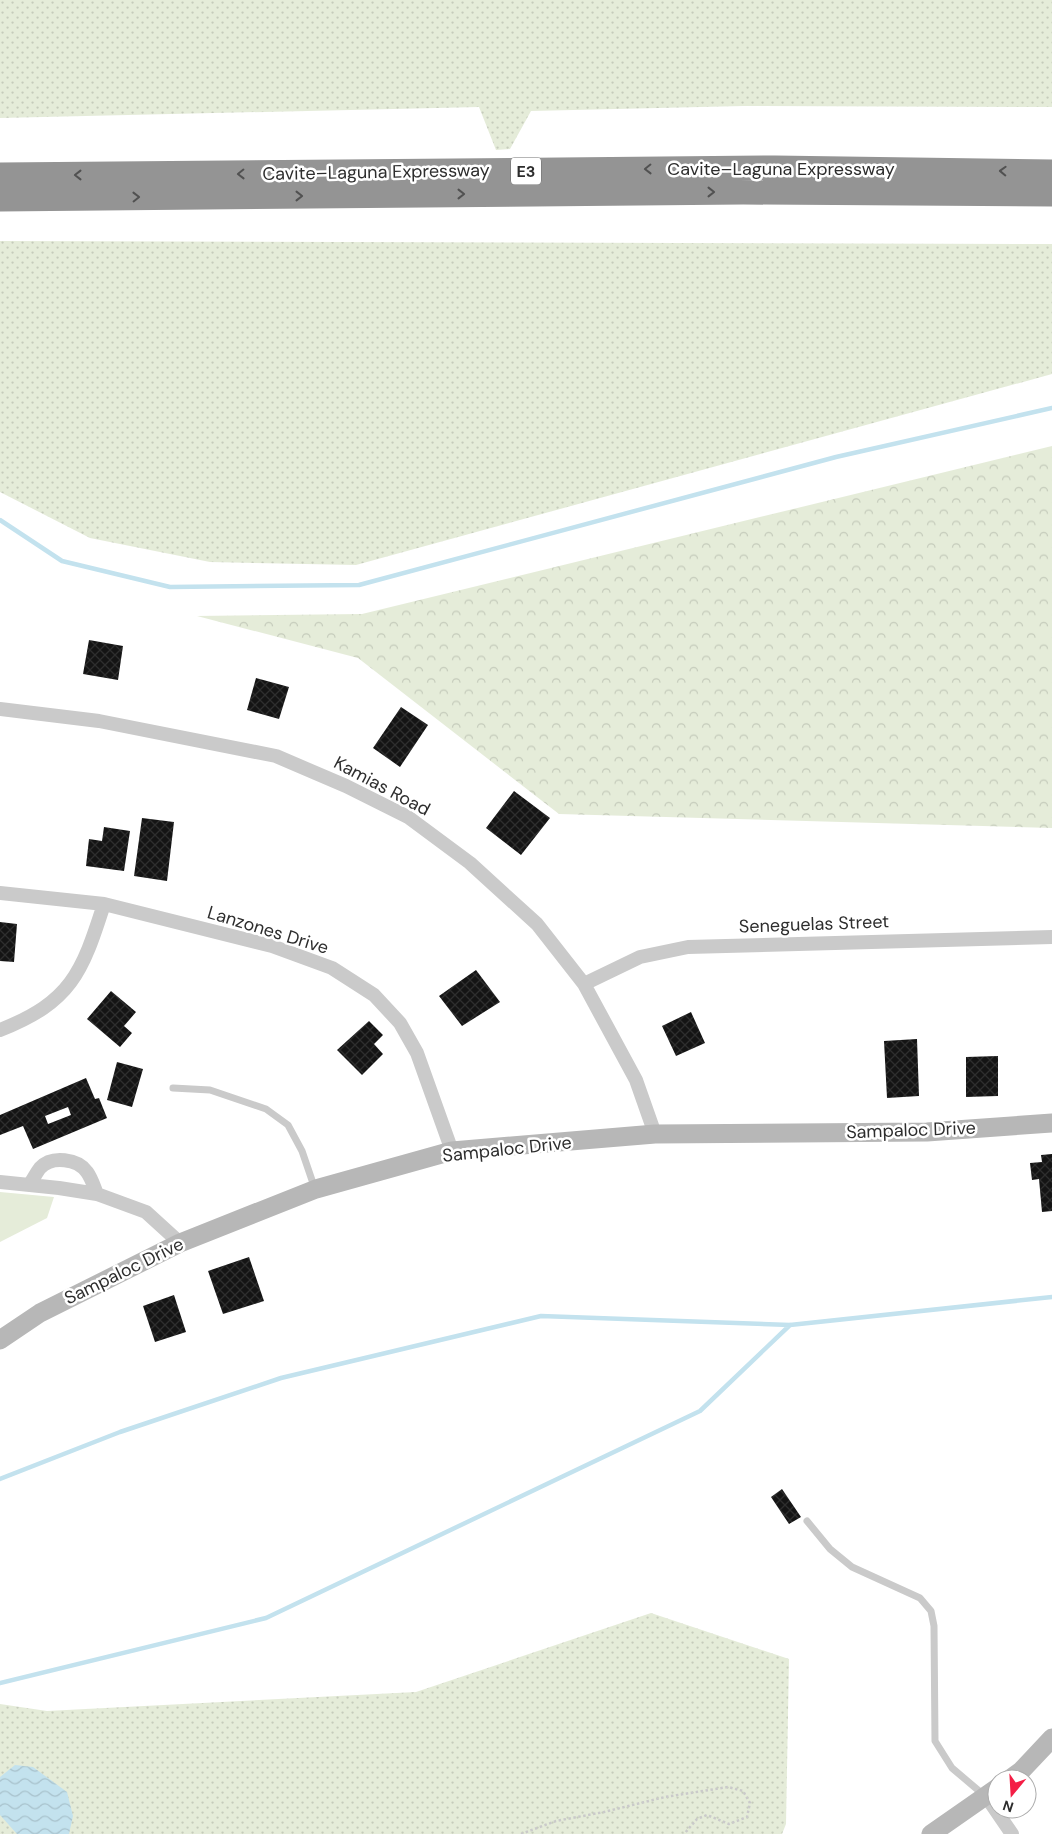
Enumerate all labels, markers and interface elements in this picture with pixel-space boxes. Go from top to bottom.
street label: Cavite–Laguna Expressway [667,157,895,181]
street label: Cavite–Laguna Expressway [262,158,490,186]
road number: E3 [511,158,541,185]
one-way arrow [644,164,652,175]
one-way arrow [999,165,1007,176]
one-way arrow [237,169,244,179]
one-way arrow [74,170,82,180]
one-way arrow [708,187,715,197]
one-way arrow [457,189,465,200]
one-way arrow [295,191,303,201]
one-way arrow [132,192,140,203]
street label: Kamias Road [330,751,434,821]
street label: Lanzones Drive [204,900,332,960]
street label: Seneguelas Street [738,909,890,939]
street label: Sampaloc Drive [846,1116,976,1144]
street label: Sampaloc Drive [441,1130,573,1168]
street label: Sampaloc Drive [60,1232,188,1310]
north arrow [987,1769,1037,1819]
text: N [1000,1796,1016,1817]

